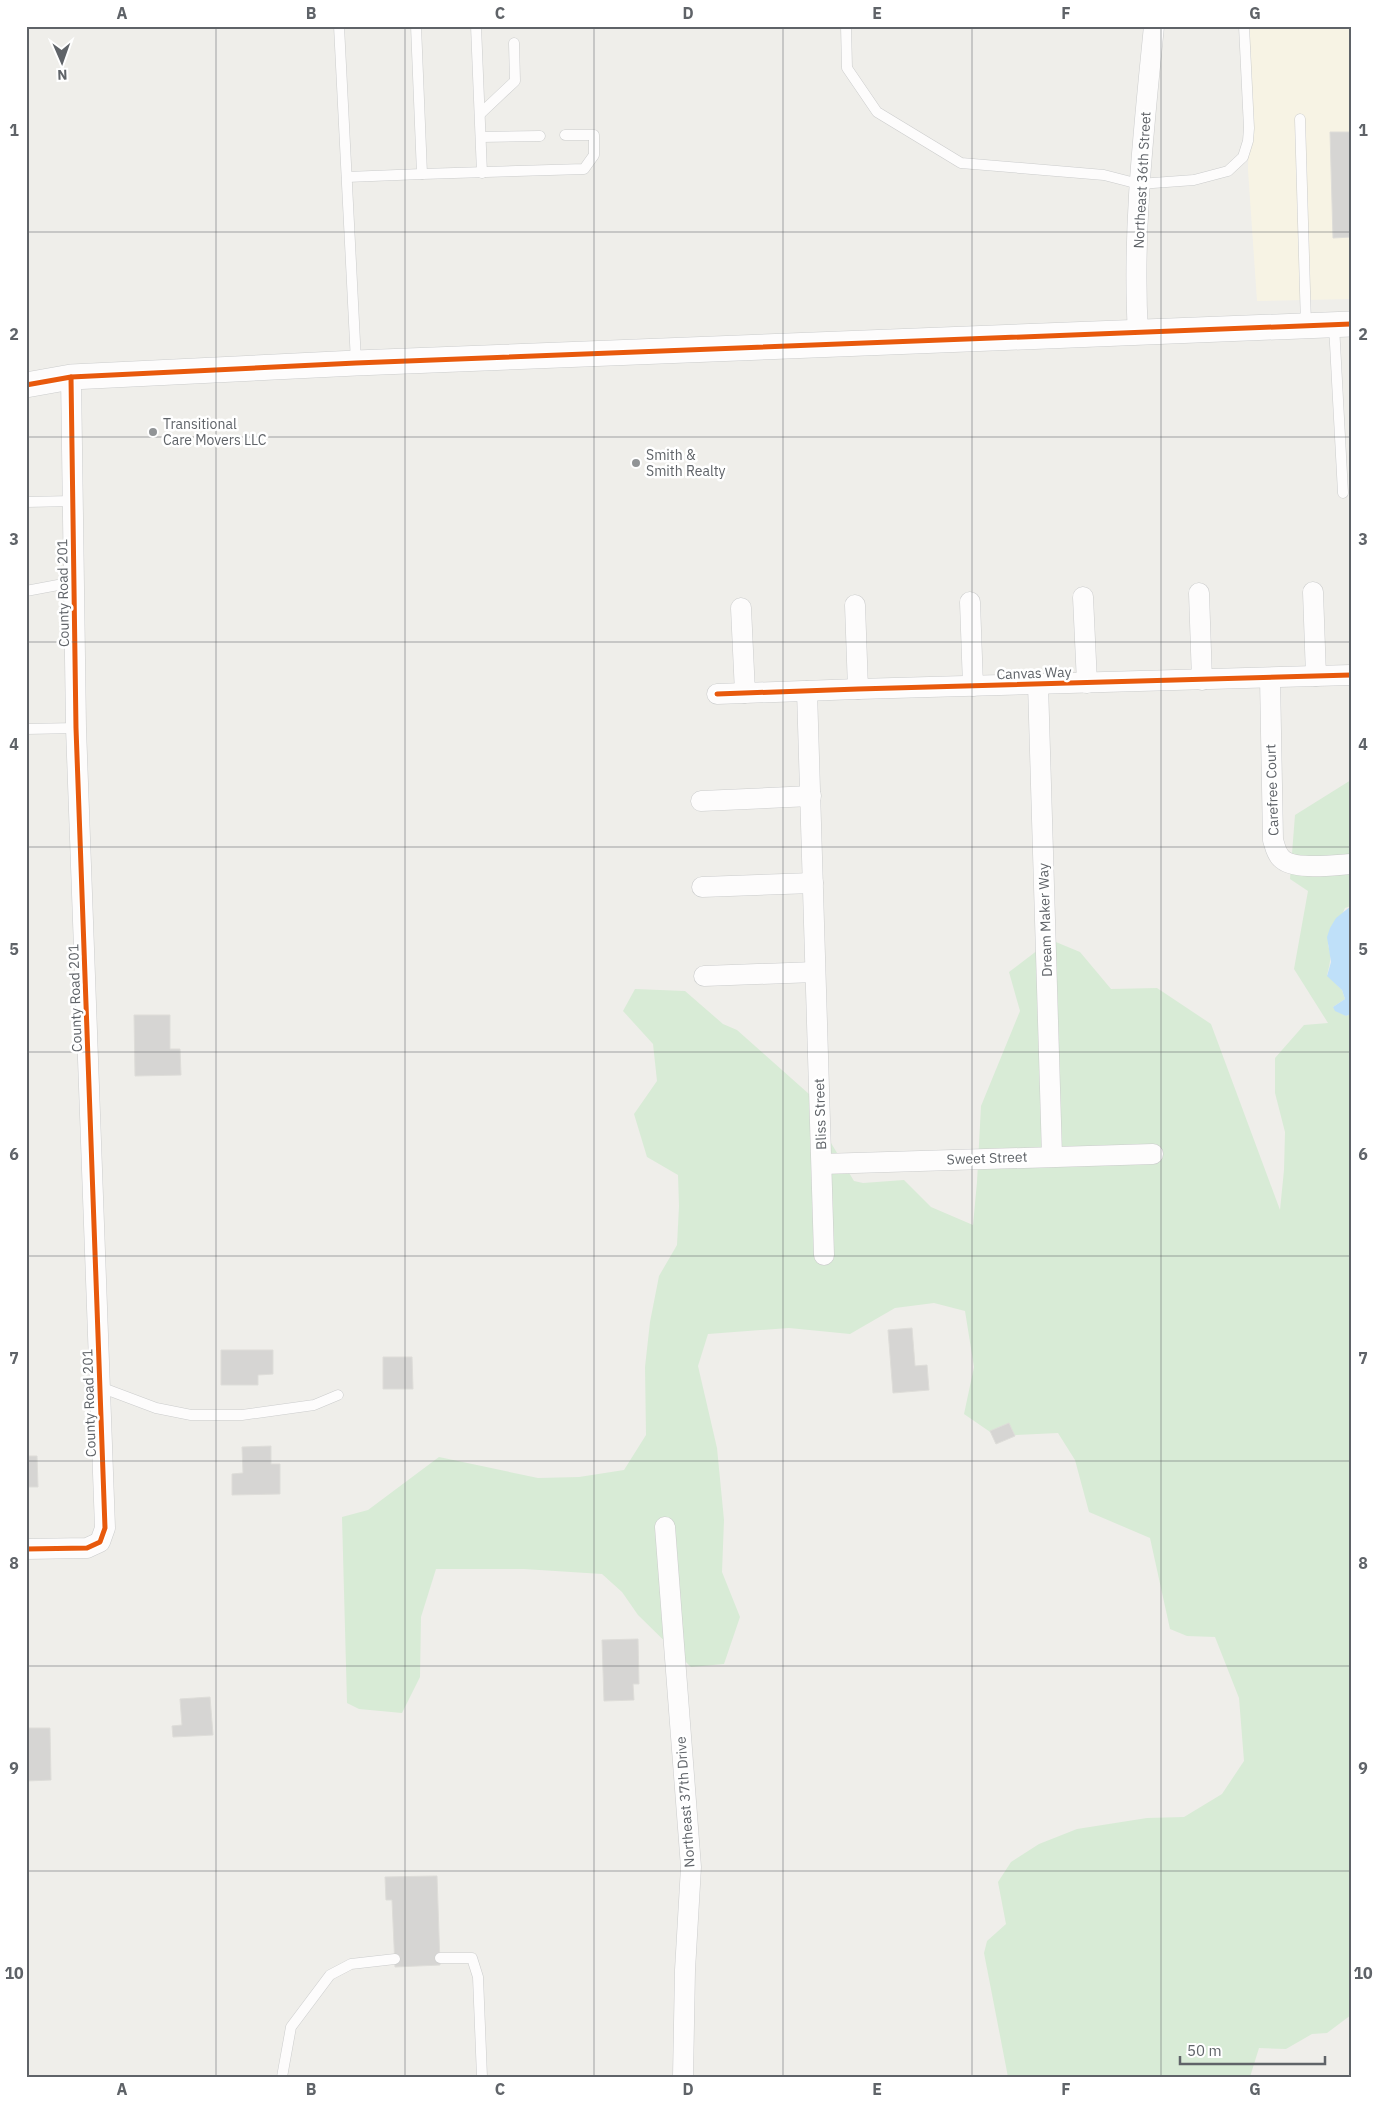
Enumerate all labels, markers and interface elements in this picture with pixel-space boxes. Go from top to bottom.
text: A [117,3,128,23]
text: B [306,3,317,23]
text: C [495,3,505,23]
text: D [682,3,694,23]
text: E [872,3,882,23]
text: F [1061,3,1071,23]
text: G [1249,3,1261,23]
north arrow [38,38,88,88]
text: N [57,66,68,84]
street label: Northeast 36th Street [1129,111,1155,249]
text: 1 [9,120,19,140]
text: 1 [1358,120,1368,140]
text: 2 [9,324,19,344]
text: 2 [1358,324,1368,344]
place label: Transitional Care Movers LLC [163,415,267,449]
marker: Transitional Care Movers LLC [147,426,159,438]
place label: Smith & Smith Realty [646,446,726,480]
marker: Smith & Smith Realty [630,457,642,469]
text: 3 [9,529,19,549]
text: 3 [1358,529,1368,549]
street label: County Road 201 [53,539,73,647]
street label: Canvas Way [996,663,1072,683]
text: 4 [9,734,19,754]
text: 4 [1358,734,1368,754]
street label: Carefree Court [1261,744,1283,836]
street label: Dream Maker Way [1034,863,1056,977]
text: 5 [9,939,19,959]
text: 5 [1358,939,1368,959]
street label: County Road 201 [64,944,86,1052]
street label: Bliss Street [810,1078,830,1150]
text: 6 [9,1144,19,1164]
text: 6 [1358,1144,1368,1164]
street label: Sweet Street [946,1148,1028,1168]
text: 7 [9,1348,19,1368]
text: 7 [1358,1348,1368,1368]
street label: County Road 201 [78,1349,100,1457]
text: 8 [9,1553,19,1573]
text: 8 [1358,1553,1368,1573]
street label: Northeast 37th Drive [671,1736,699,1868]
text: 9 [9,1758,19,1778]
text: 9 [1358,1758,1368,1778]
text: 10 [4,1963,24,1983]
text: 10 [1353,1963,1373,1983]
scale bar [1180,2033,1324,2065]
text: 50 m [1187,2041,1222,2060]
text: A [117,2079,128,2099]
text: B [306,2079,317,2099]
text: C [495,2079,505,2099]
text: D [682,2079,694,2099]
text: E [872,2079,882,2099]
text: F [1061,2079,1071,2099]
text: G [1249,2079,1261,2099]

